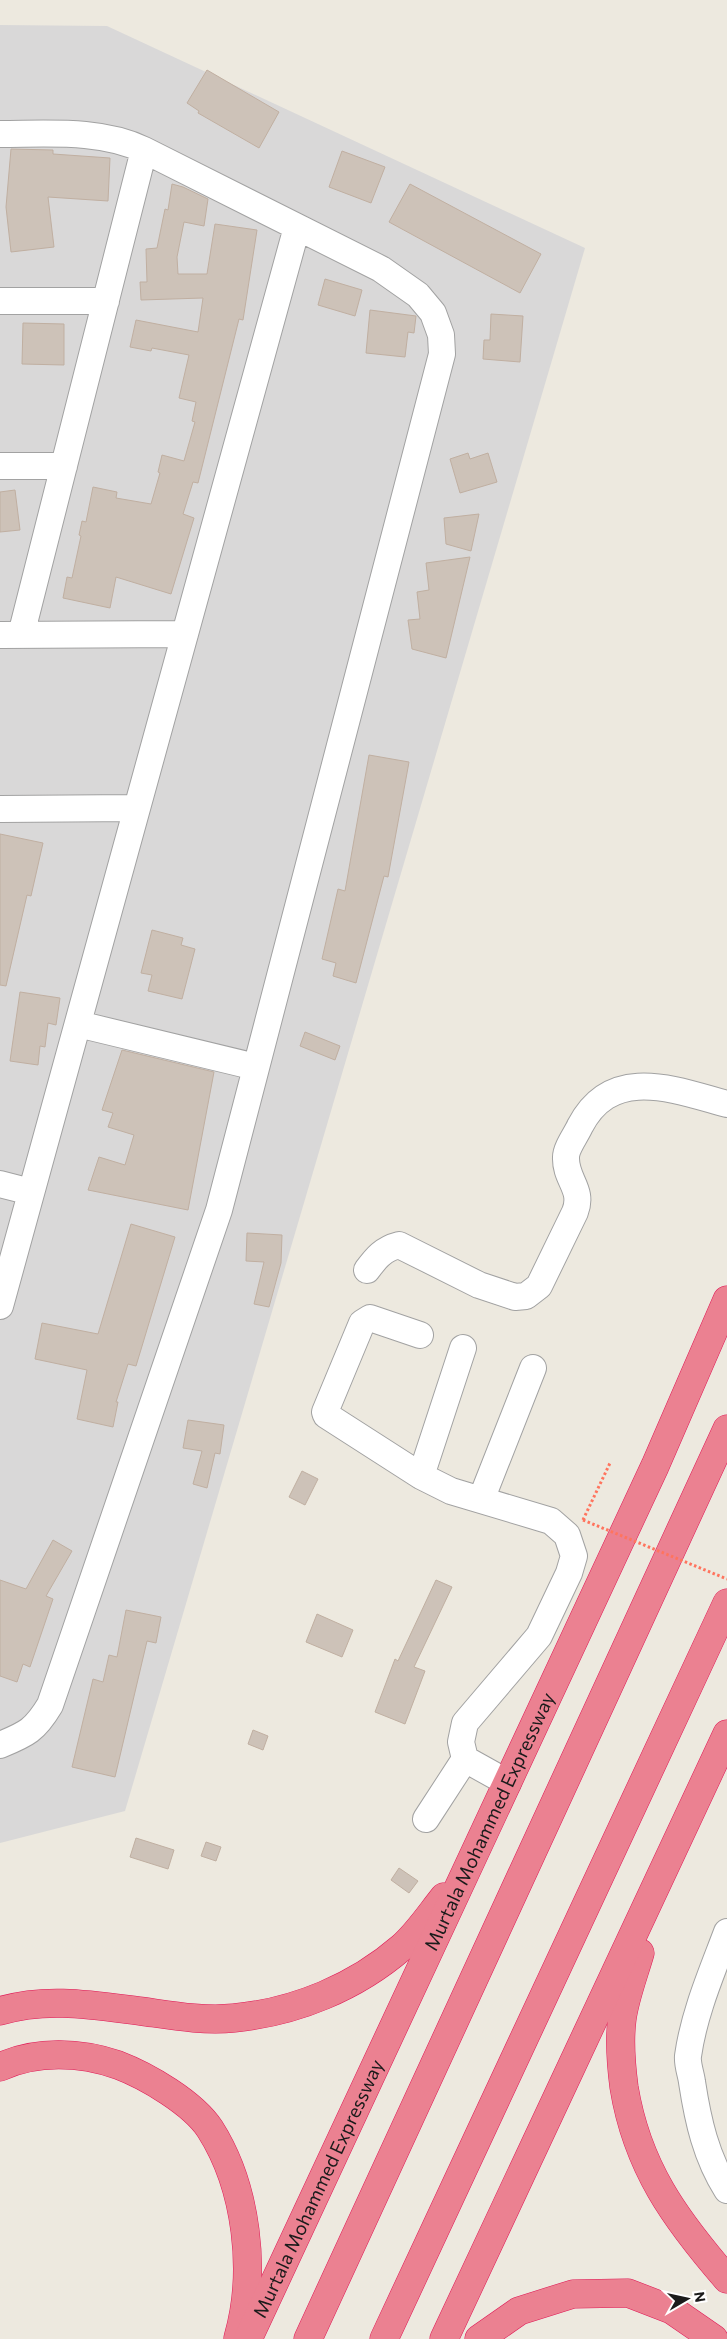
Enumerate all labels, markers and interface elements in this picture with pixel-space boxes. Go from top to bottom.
street label: Murtala Mohammed Expressway [419,1688,559,1954]
street label: Murtala Mohammed Expressway [248,2055,388,2321]
north arrow [662,2274,712,2324]
text: N [691,2290,710,2303]

